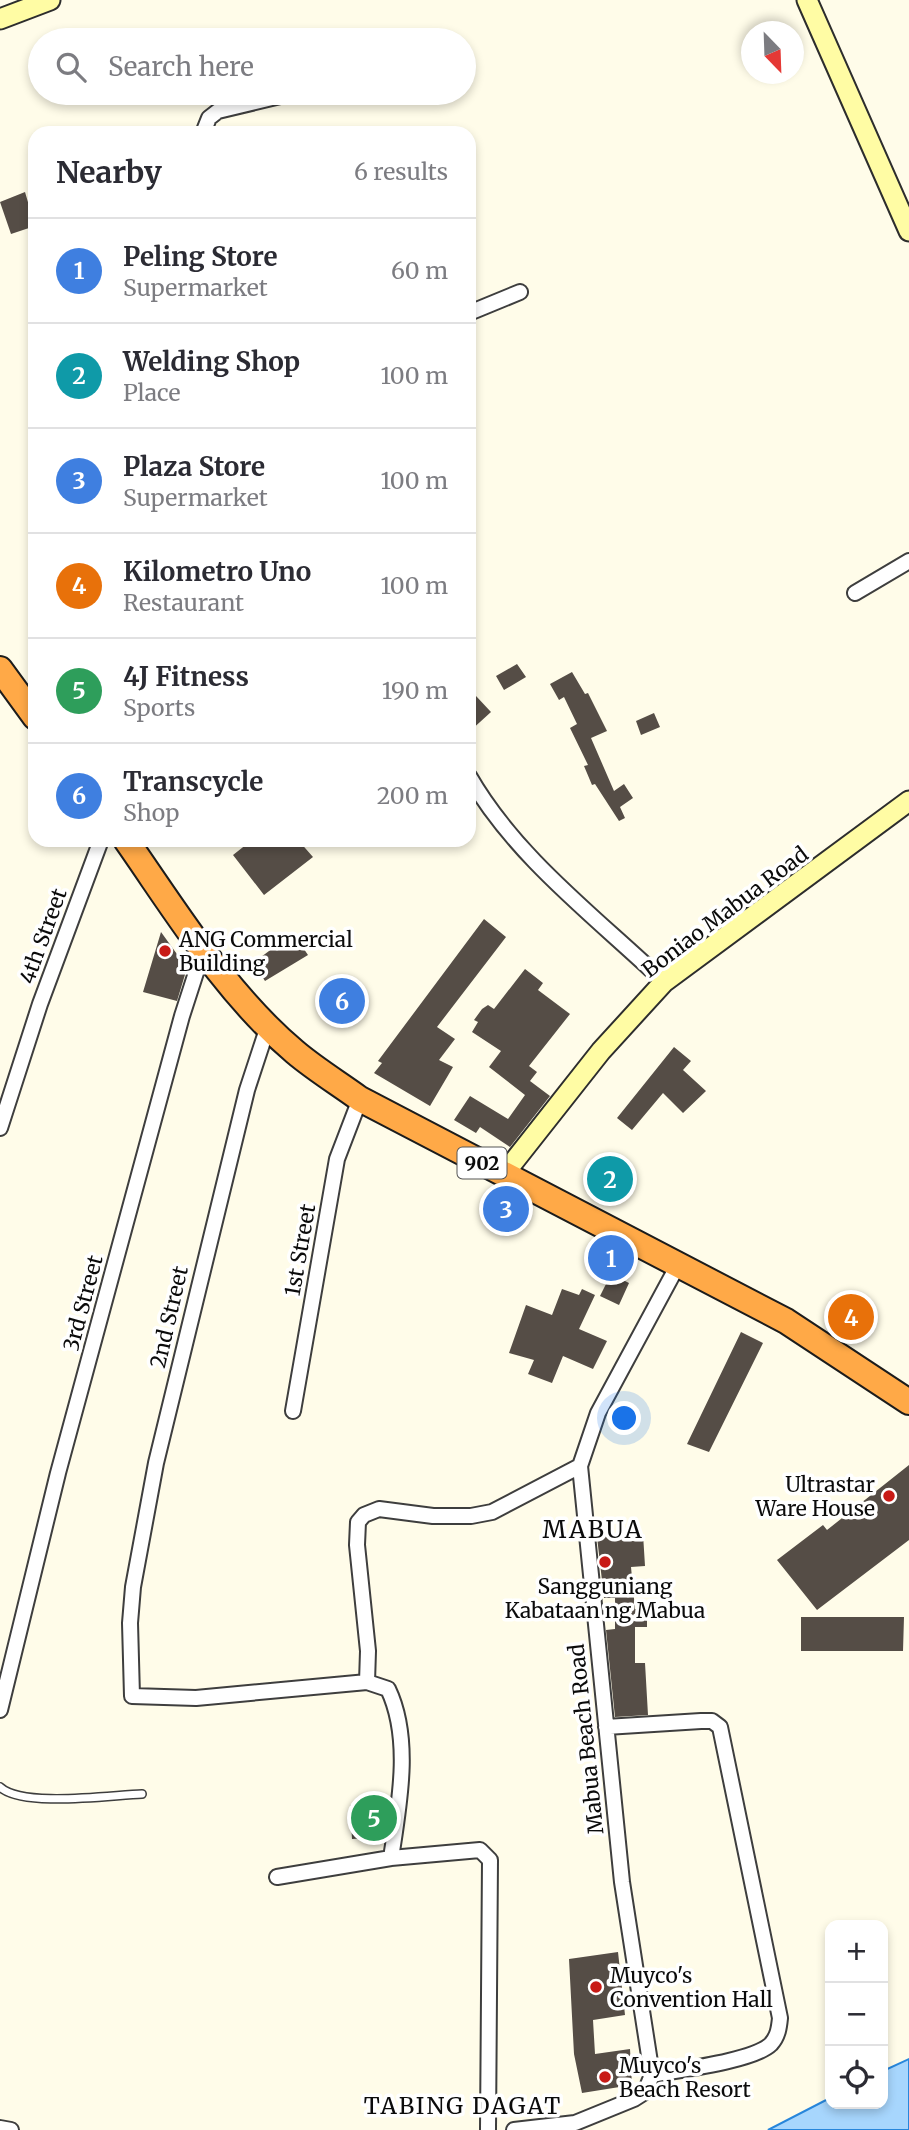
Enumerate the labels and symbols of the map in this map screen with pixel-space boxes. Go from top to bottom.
north arrow [741,21,804,84]
street label: Boniao Mabua Road [637,841,814,983]
street label: 4th Street [13,885,73,987]
place label: ANG Commercial Building [178,926,353,977]
marker: ANG Commercial Building [157,943,173,959]
pin: 6 [319,975,365,1027]
road number: 902 [458,1148,506,1178]
pin: 2 [587,1153,633,1205]
pin: 3 [483,1183,529,1235]
street label: 1st Street [279,1202,321,1298]
pin: 1 [588,1232,634,1284]
street label: 3rd Street [57,1252,109,1354]
street label: 2nd Street [144,1263,194,1371]
pin: 4 [828,1291,874,1343]
your location [607,1401,641,1435]
place label: Ultrastar Ware House [755,1471,875,1522]
marker: Ultrastar Ware House [881,1488,897,1504]
district label: MABUA [542,1514,644,1545]
marker: Sangguniang Kabataan ng Mabua [597,1554,613,1570]
place label: Sangguniang Kabataan ng Mabua [505,1573,705,1624]
street label: Mabua Beach Road [563,1642,609,1835]
pin: 5 [351,1792,397,1844]
place label: Muyco's Convention Hall [610,1962,773,2013]
marker: Muyco's Convention Hall [588,1979,604,1995]
place label: Muyco's Beach Resort [619,2052,751,2103]
marker: Muyco's Beach Resort [597,2069,613,2085]
district label: TABING DAGAT [364,2091,562,2120]

